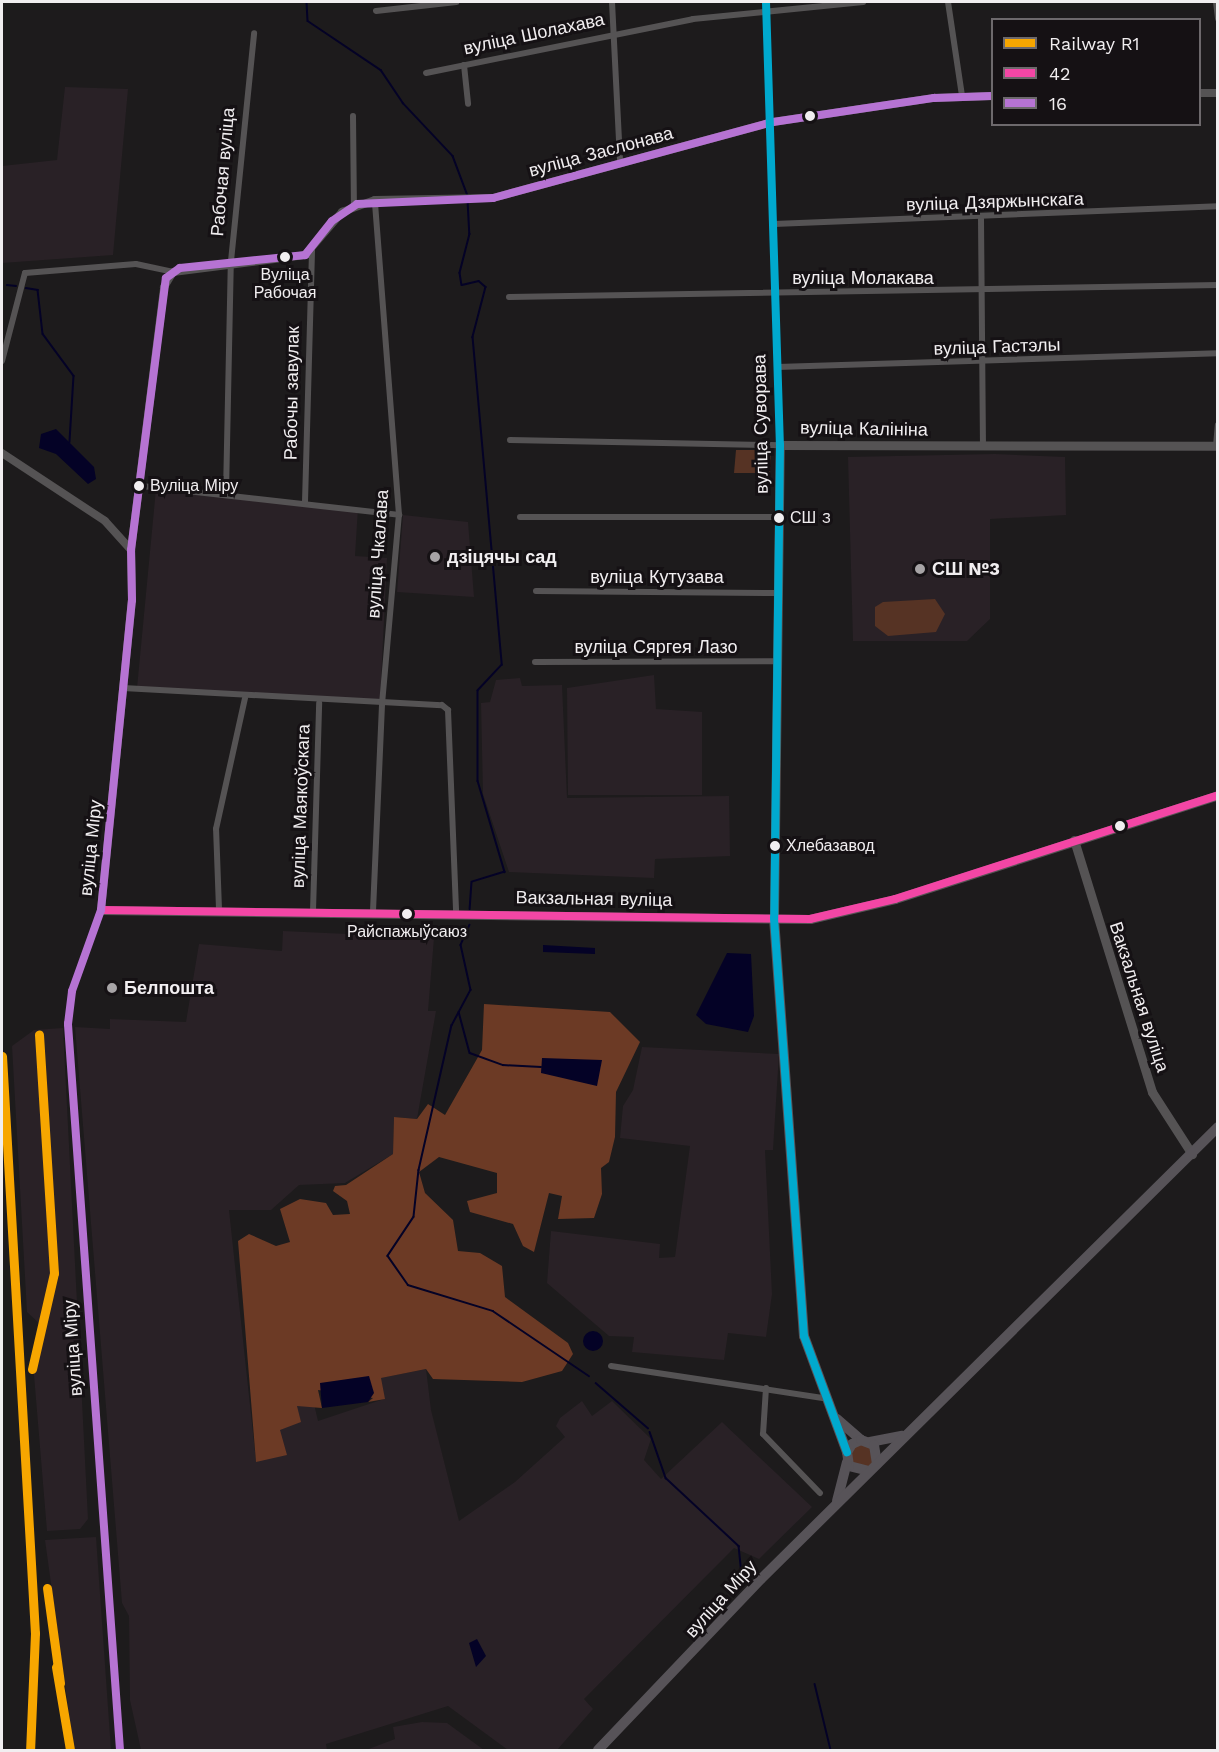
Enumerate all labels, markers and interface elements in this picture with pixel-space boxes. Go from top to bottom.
street label: вуліца Шолахава [462,9,606,59]
legend [991,18,1201,126]
text: Railway R1 [1049,33,1140,54]
text: 42 [1049,63,1071,84]
text: 16 [1049,93,1067,114]
street label: Рабочая вуліца [207,107,239,237]
unlabelled marker [804,110,816,122]
street label: вуліца Заслонава [526,122,676,182]
street label: вуліца Дзяржынскага [906,188,1084,216]
marker: Вуліца Рабочая [279,251,291,263]
place label: Вуліца Рабочая [254,265,316,303]
street label: вуліца Молакава [792,267,934,289]
street label: Рабочы завулак [280,326,304,460]
street label: вуліца Гастэлы [933,334,1061,360]
street label: вуліца Суворава [749,354,773,494]
street label: вуліца Калініна [800,417,928,441]
place label: Вуліца Міру [150,476,238,496]
marker: Вуліца Міру [133,480,145,492]
street label: вуліца Чкалава [363,489,393,619]
place label: СШ 3 [790,508,831,528]
marker: СШ 3 [773,512,785,524]
place label: дзіцячы сад [447,546,557,568]
marker: дзіцячы сад [428,550,442,564]
place label: СШ №3 [932,558,1000,580]
marker: СШ №3 [913,562,927,576]
street label: вуліца Кутузава [590,566,724,588]
street label: вуліца Сяргея Лазо [574,636,738,658]
street label: вуліца Маякоўскага [287,724,315,888]
street label: вуліца Міру [75,799,107,897]
unlabelled marker [1114,820,1126,832]
place label: Хлебазавод [786,836,875,856]
marker: Хлебазавод [769,840,781,852]
street label: Вакзальная вуліца [515,887,673,911]
marker: Райспажыўсаюз [401,908,413,920]
street label: Вакзальная вуліца [1105,919,1173,1075]
place label: Райспажыўсаюз [347,922,467,942]
place label: Белпошта [124,977,214,999]
marker: Белпошта [105,981,119,995]
street label: вуліца Міру [59,1299,87,1397]
street label: вуліца Міру [681,1556,761,1642]

